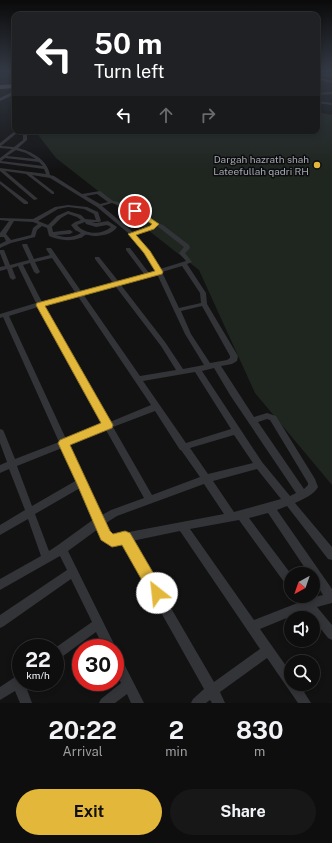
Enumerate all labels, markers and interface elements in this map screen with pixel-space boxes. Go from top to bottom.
text: 50 m [94,27,162,60]
icon: left [28,28,80,80]
text: Turn left [94,61,164,82]
icon: left [113,104,135,126]
icon: ahead [155,104,177,126]
icon: right [197,104,219,126]
place label: Dargah hazrath shah Lateefullah qadri RH [213,153,309,177]
marker: Dargah hazrath shah Lateefullah qadri RH [312,160,322,170]
pin [118,194,152,228]
icon: arrive [124,200,146,222]
north arrow [284,567,320,603]
map controls [284,567,320,691]
position arrow [136,572,178,614]
button: sound [284,611,320,647]
speed limit sign: 30 [72,639,124,691]
text: 22 [25,648,51,672]
button: search [284,655,320,691]
text: km/h [26,669,50,681]
text: 20:22 [49,716,117,744]
text: 2 [169,716,184,744]
text: 830 [236,716,283,744]
text: Arrival [63,744,103,759]
text: min [165,744,187,759]
text: m [254,744,265,759]
button: Exit [16,789,162,835]
button: Share [170,789,316,835]

